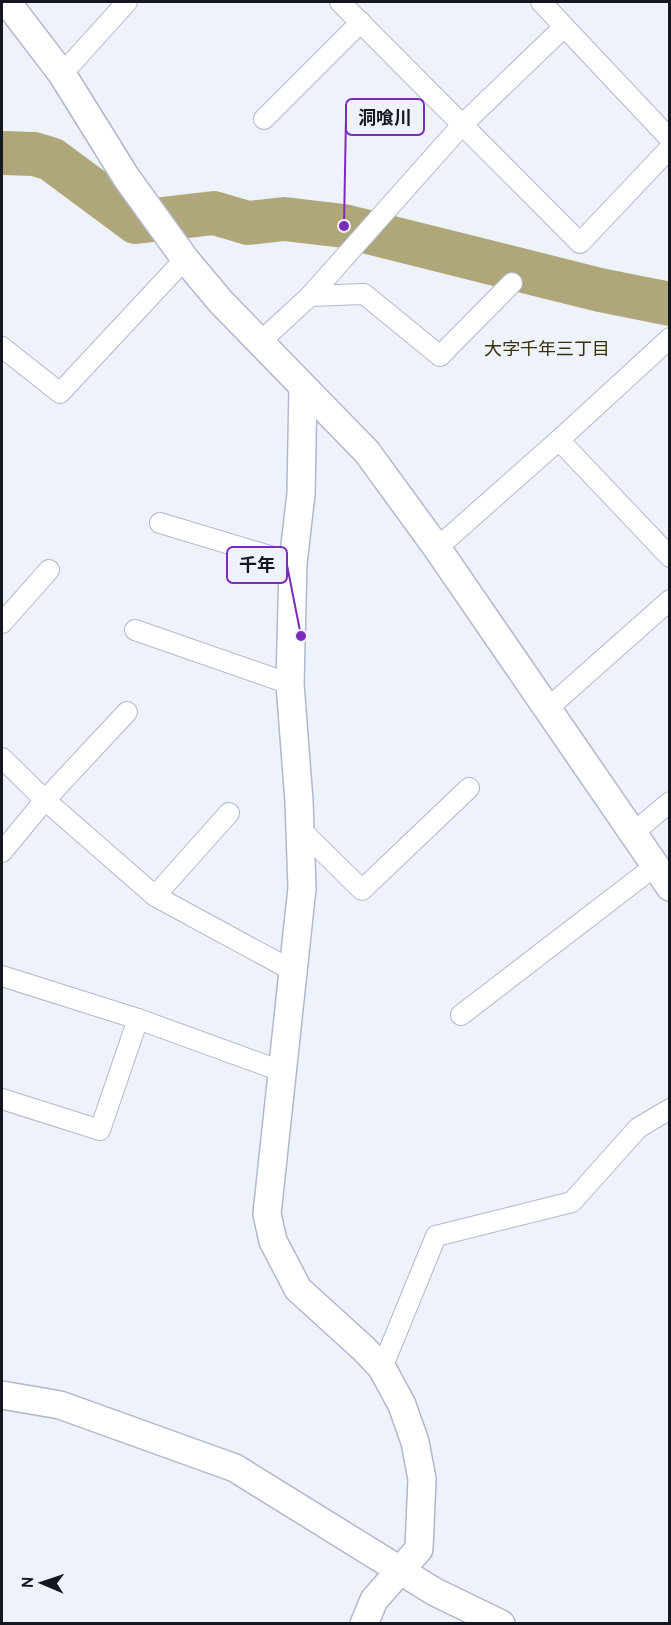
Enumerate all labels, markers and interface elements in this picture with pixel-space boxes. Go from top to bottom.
callout: 洞喰川 [346,99,424,135]
text: 洞喰川 [358,107,412,129]
district label: 大字千年三丁目 [484,338,610,360]
callout: 千年 [227,547,287,583]
text: 千年 [239,554,275,576]
north arrow [12,1553,72,1613]
text: N [18,1577,37,1588]

